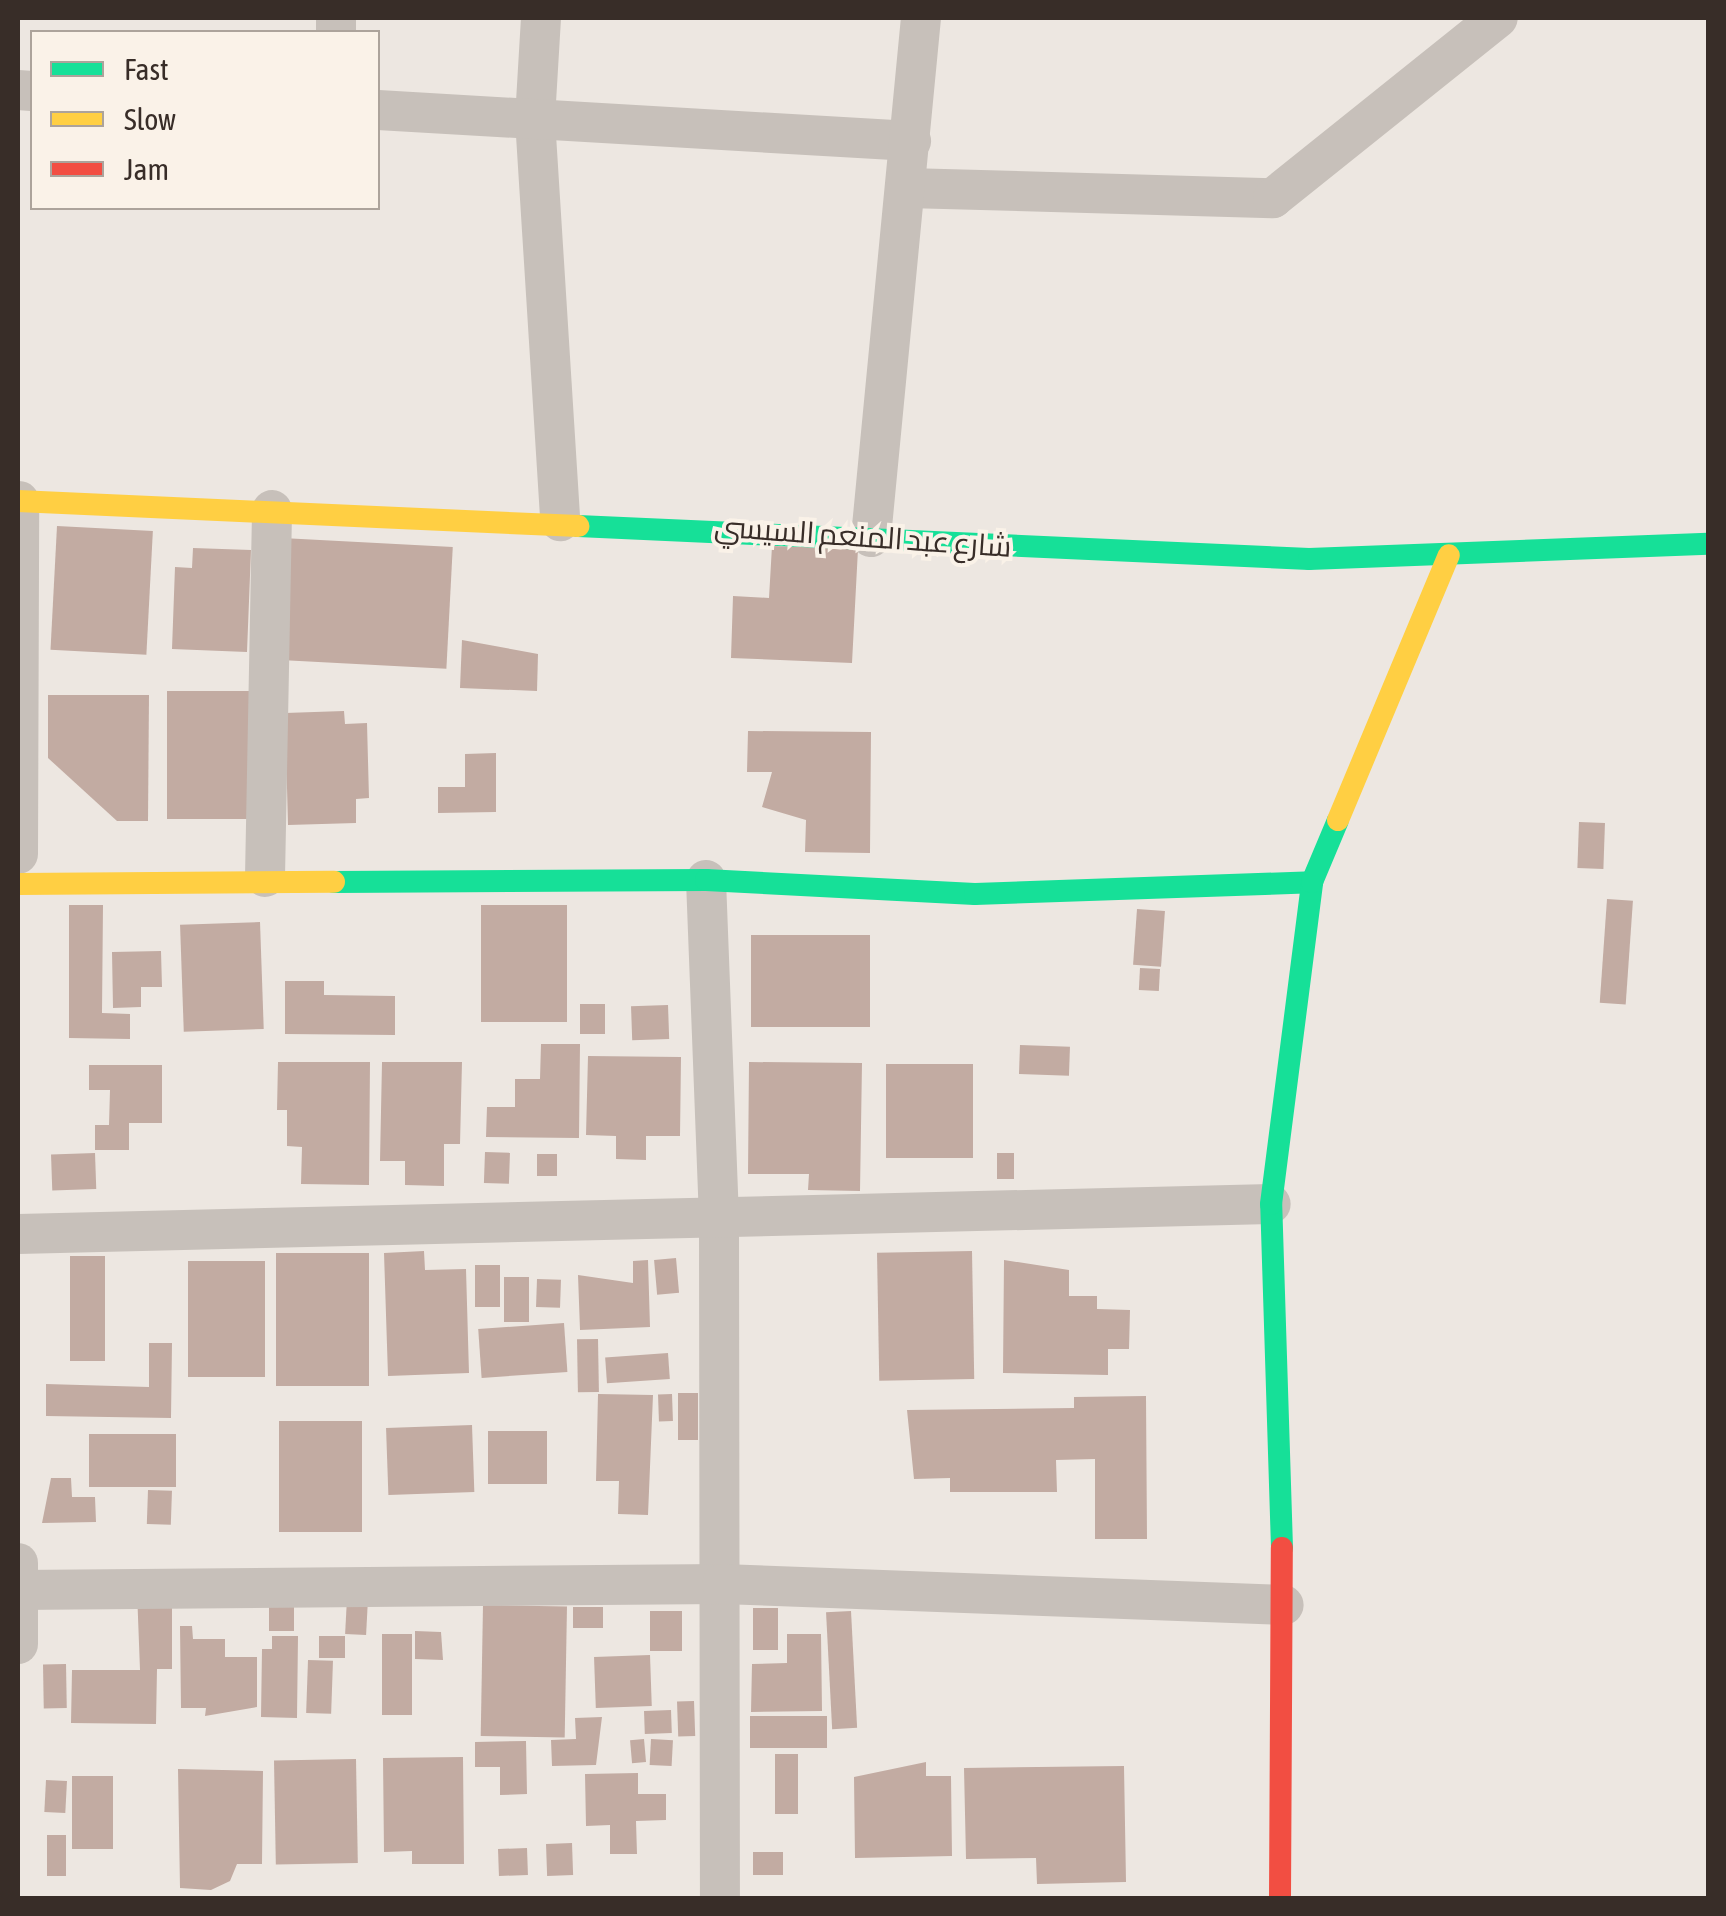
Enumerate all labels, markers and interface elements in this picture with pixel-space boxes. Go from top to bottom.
legend [30,30,380,210]
text: Fast [124,52,169,86]
text: Slow [124,102,176,136]
text: Jam [124,152,169,186]
street label: شارع عبد المنعم السيسي [713,508,1013,564]

